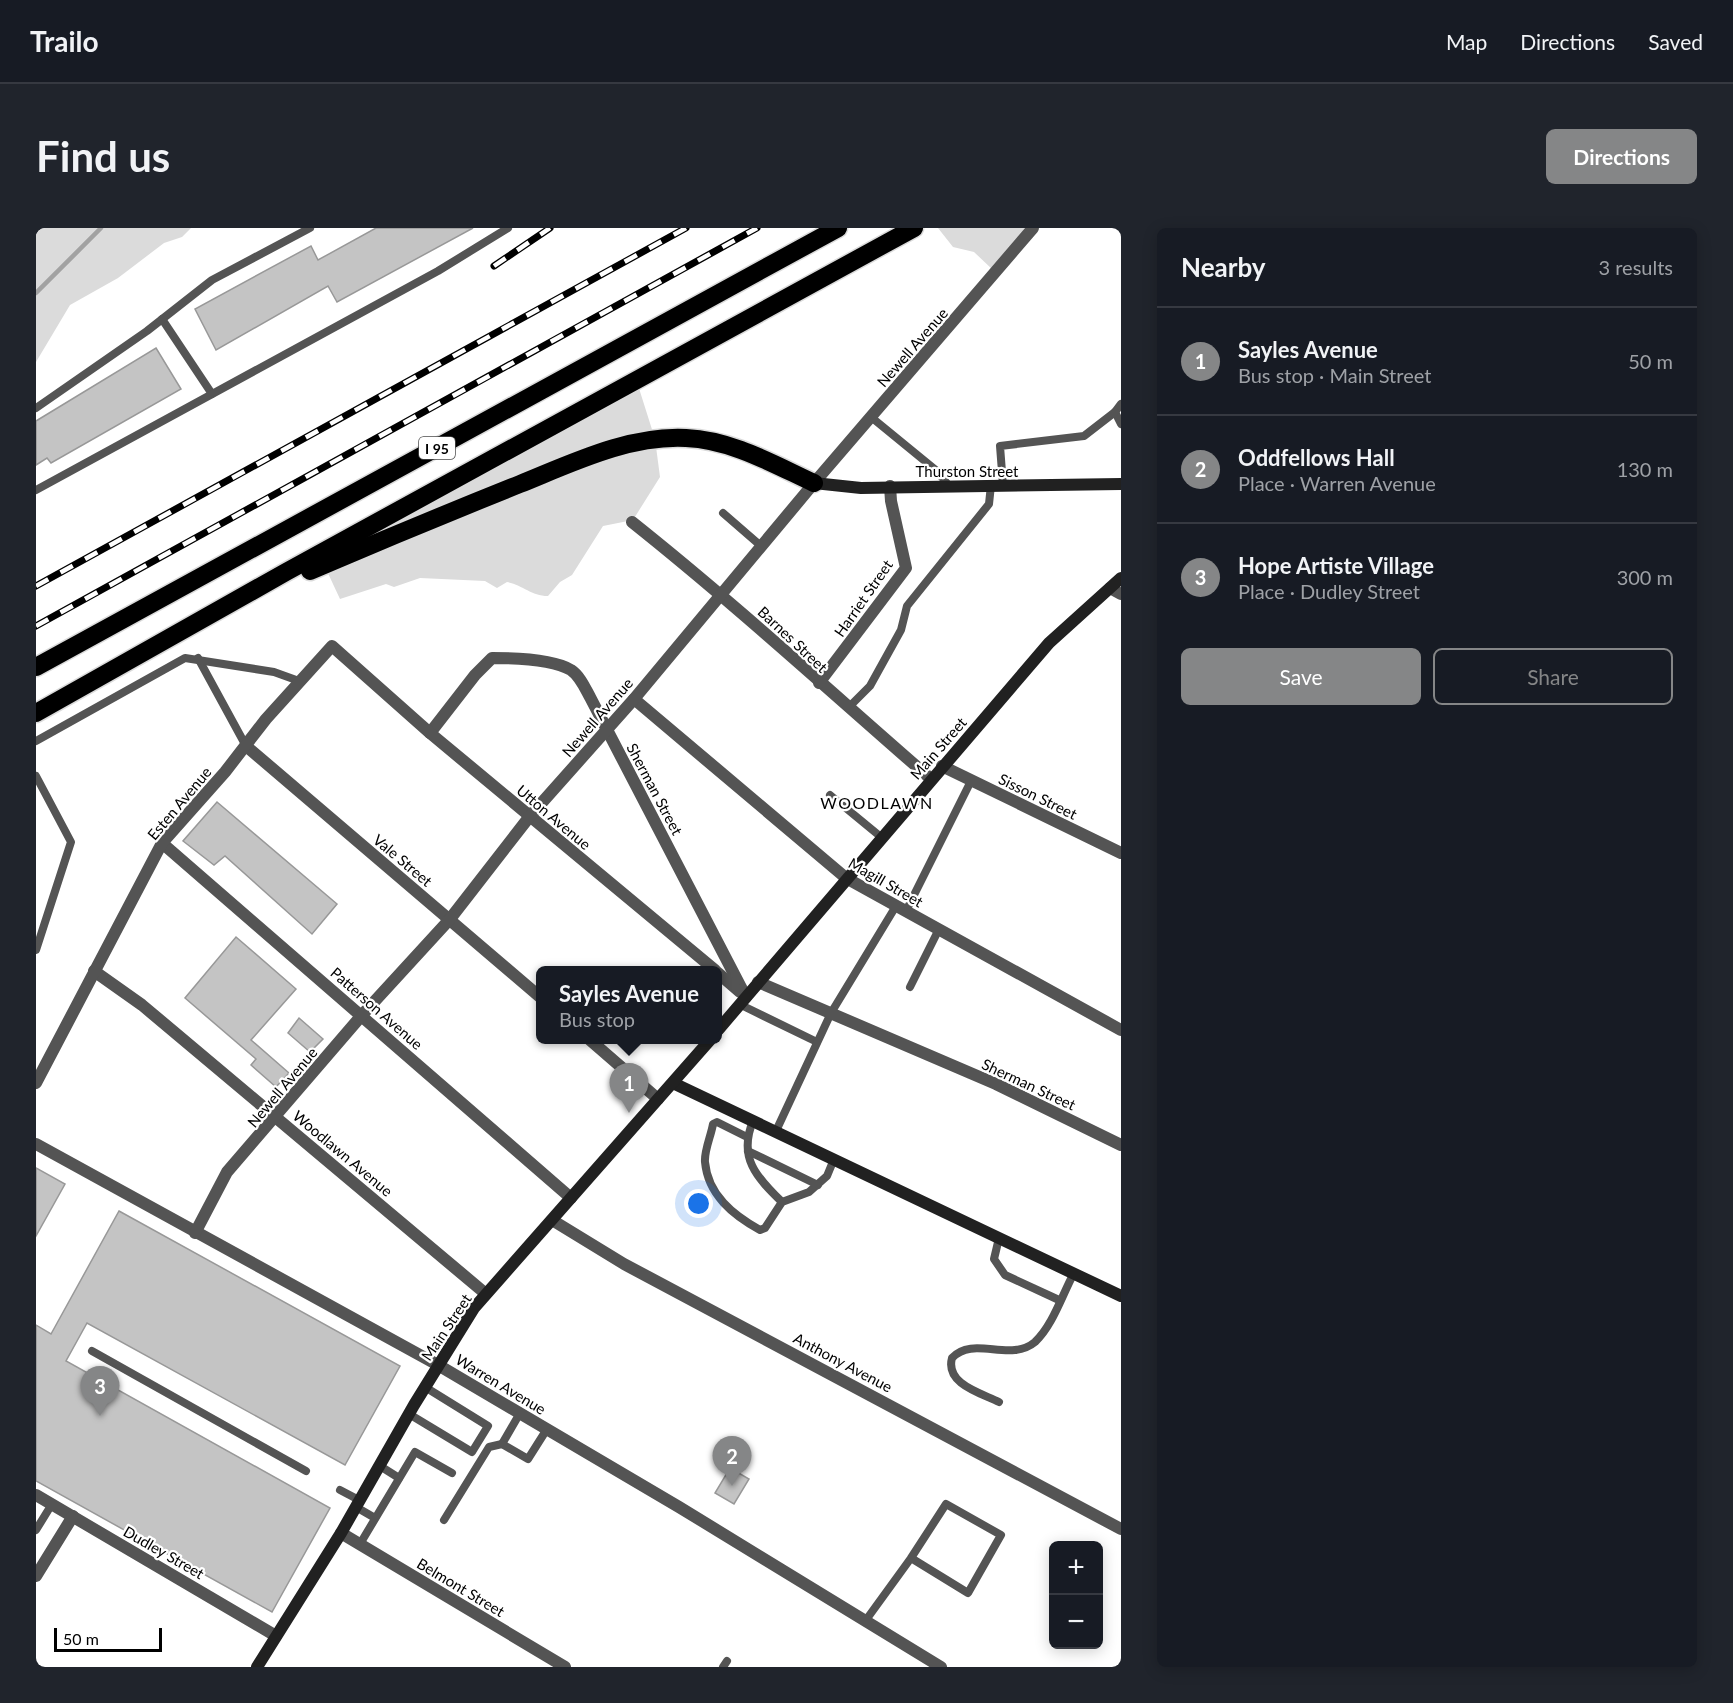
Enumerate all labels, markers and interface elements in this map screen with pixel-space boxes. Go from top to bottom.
text: Trailo [30,24,99,58]
text: Map [1446,29,1487,54]
text: Directions [1520,29,1615,54]
text: Saved [1648,29,1703,54]
button: Directions [1546,129,1697,184]
text: Find us [36,131,170,181]
text: Nearby [1181,251,1266,283]
text: 3 results [1598,255,1673,279]
street label: Newell Avenue [873,304,951,390]
text: Sayles Avenue [1238,336,1378,363]
text: 1 [1195,349,1206,373]
text: 50 m [1628,349,1673,373]
text: Bus stop · Main Street [1238,363,1431,387]
road number: I 95 [419,437,455,459]
text: Oddfellows Hall [1238,444,1395,471]
text: 2 [1195,457,1206,481]
text: 130 m [1617,457,1673,481]
street label: Thurston Street [916,462,1019,480]
text: Place · Warren Avenue [1238,471,1436,495]
text: Hope Artiste Village [1238,552,1434,579]
street label: Harriet Street [830,556,896,640]
text: 3 [1195,565,1206,589]
text: 300 m [1617,565,1673,589]
text: Place · Dudley Street [1238,579,1420,603]
street label: Barnes Street [754,602,832,676]
button: Save [1181,648,1421,705]
button: Share [1433,648,1673,705]
street label: Newell Avenue [558,674,636,760]
street label: Main Street [906,713,970,783]
street label: Sherman Street [623,740,687,838]
street label: Esten Avenue [143,763,215,843]
street label: Sisson Street [996,769,1081,823]
street label: Utton Avenue [513,781,595,853]
district label: WOODLAWN [820,793,934,812]
street label: Vale Street [370,830,437,890]
street label: Magill Street [846,853,927,911]
street label: Patterson Avenue [327,963,427,1053]
popup [536,966,722,1044]
text: Sayles Avenue [559,980,699,1007]
text: Bus stop [559,1007,635,1031]
street label: Newell Avenue [243,1043,321,1131]
street label: Sherman Street [979,1054,1079,1114]
pin: 1 [610,1064,648,1113]
street label: Woodlawn Avenue [290,1106,396,1200]
your location [684,1189,713,1218]
street label: Main Street [417,1290,475,1364]
street label: Anthony Avenue [791,1328,895,1396]
street label: Warren Avenue [453,1350,549,1418]
pin: 3 [80,1366,120,1416]
pin: 2 [712,1436,752,1486]
street label: Dudley Street [121,1522,208,1583]
map controls [1049,1541,1103,1649]
button: + [1049,1541,1103,1595]
street label: Belmont Street [414,1554,509,1620]
button: − [1049,1595,1103,1649]
scale bar [54,1625,162,1652]
text: 50 m [63,1629,99,1648]

